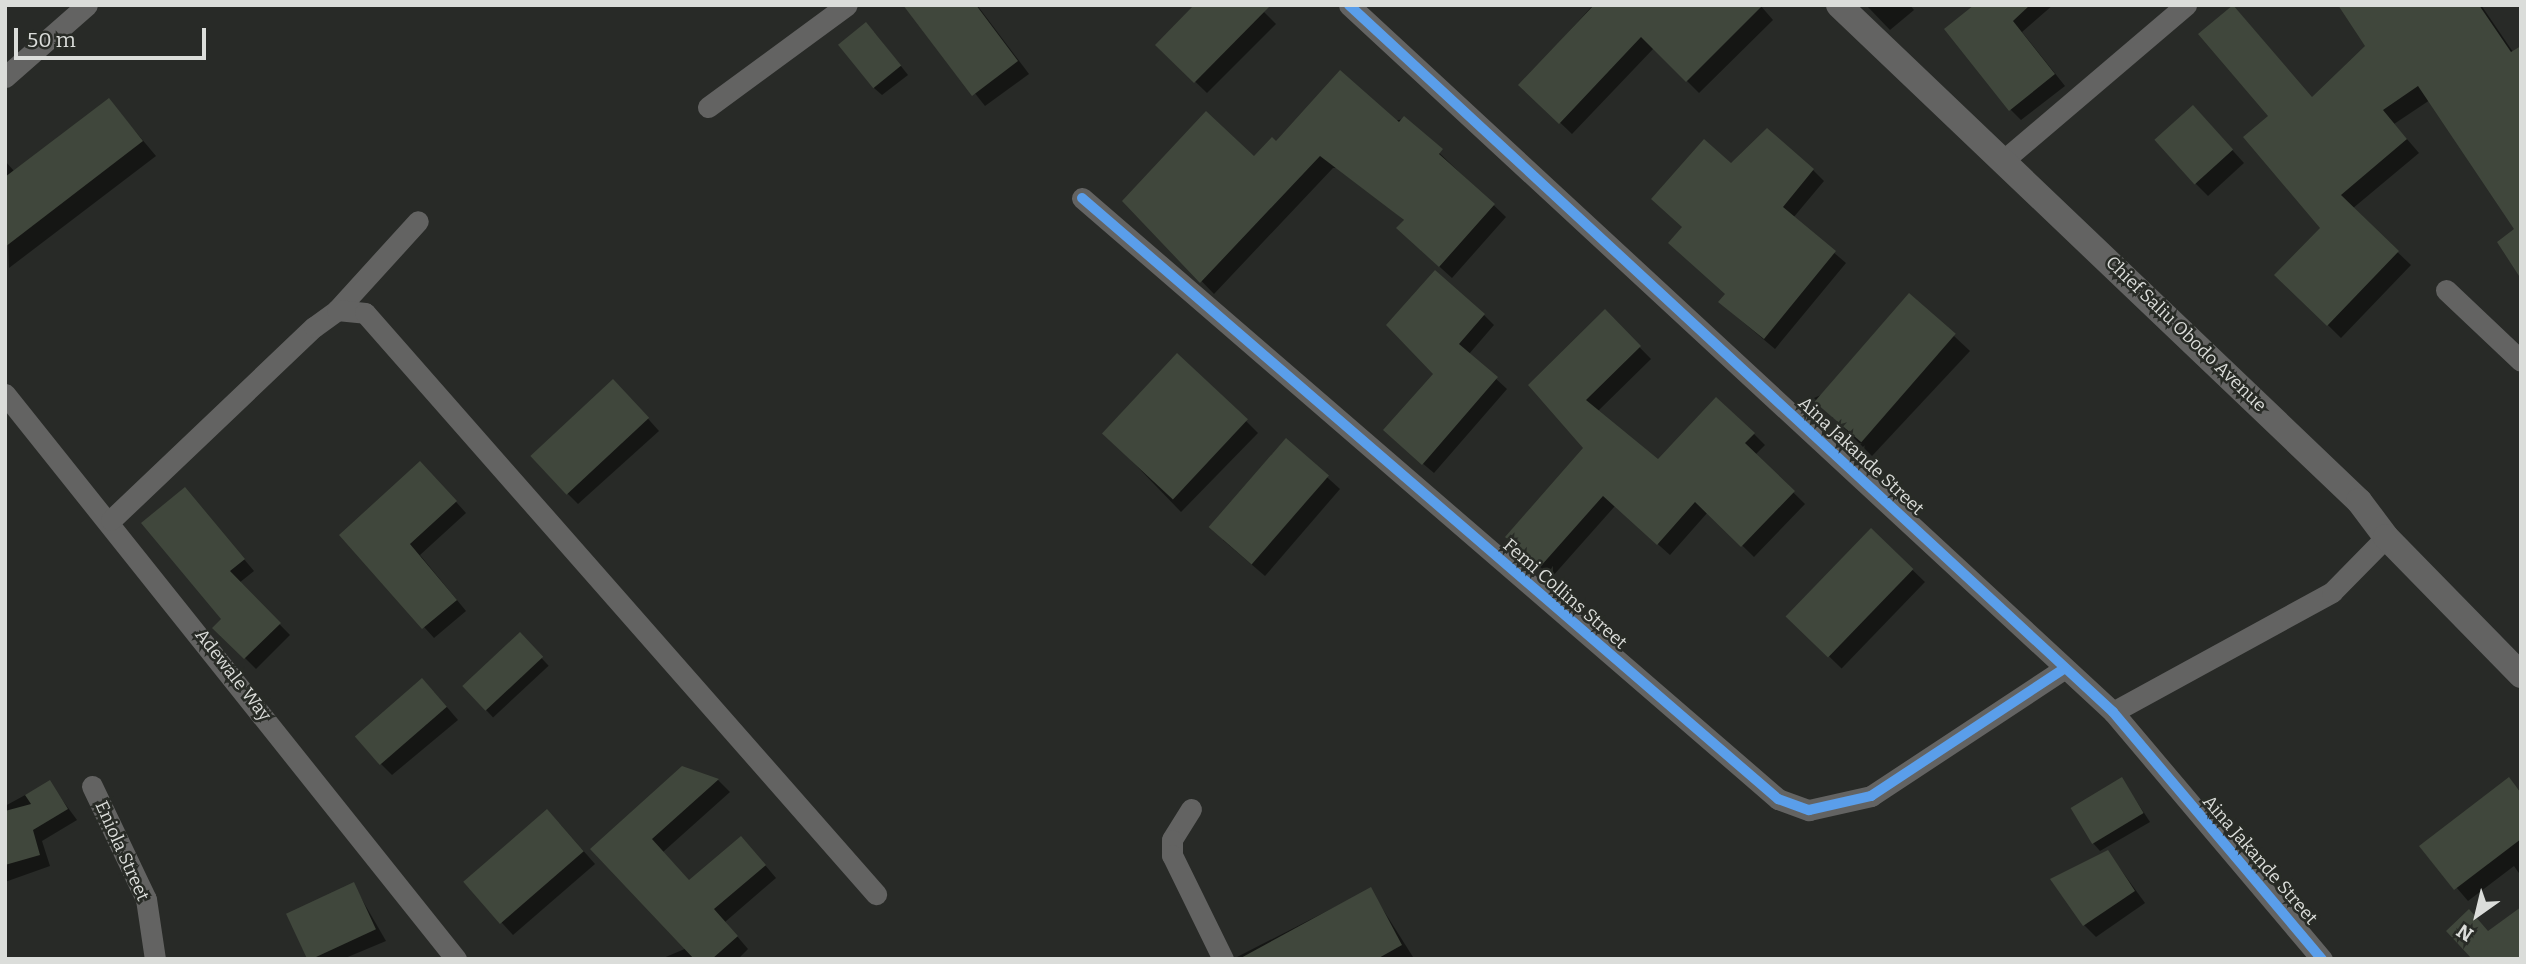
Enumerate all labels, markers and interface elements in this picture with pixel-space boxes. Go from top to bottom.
scale bar [18,14,210,58]
text: 50 m [27,27,76,53]
street label: Chief Saliu Obodo Avenue [2101,252,2271,416]
street label: Aina Jakande Street [1794,392,1928,520]
street label: Femi Collins Street [1499,534,1631,654]
street label: Adewale Way [190,625,276,725]
street label: Aina Jakande Street [2198,791,2322,929]
street label: Eniola Street [90,798,154,904]
north arrow [2442,880,2512,950]
text: N [2452,919,2477,946]

